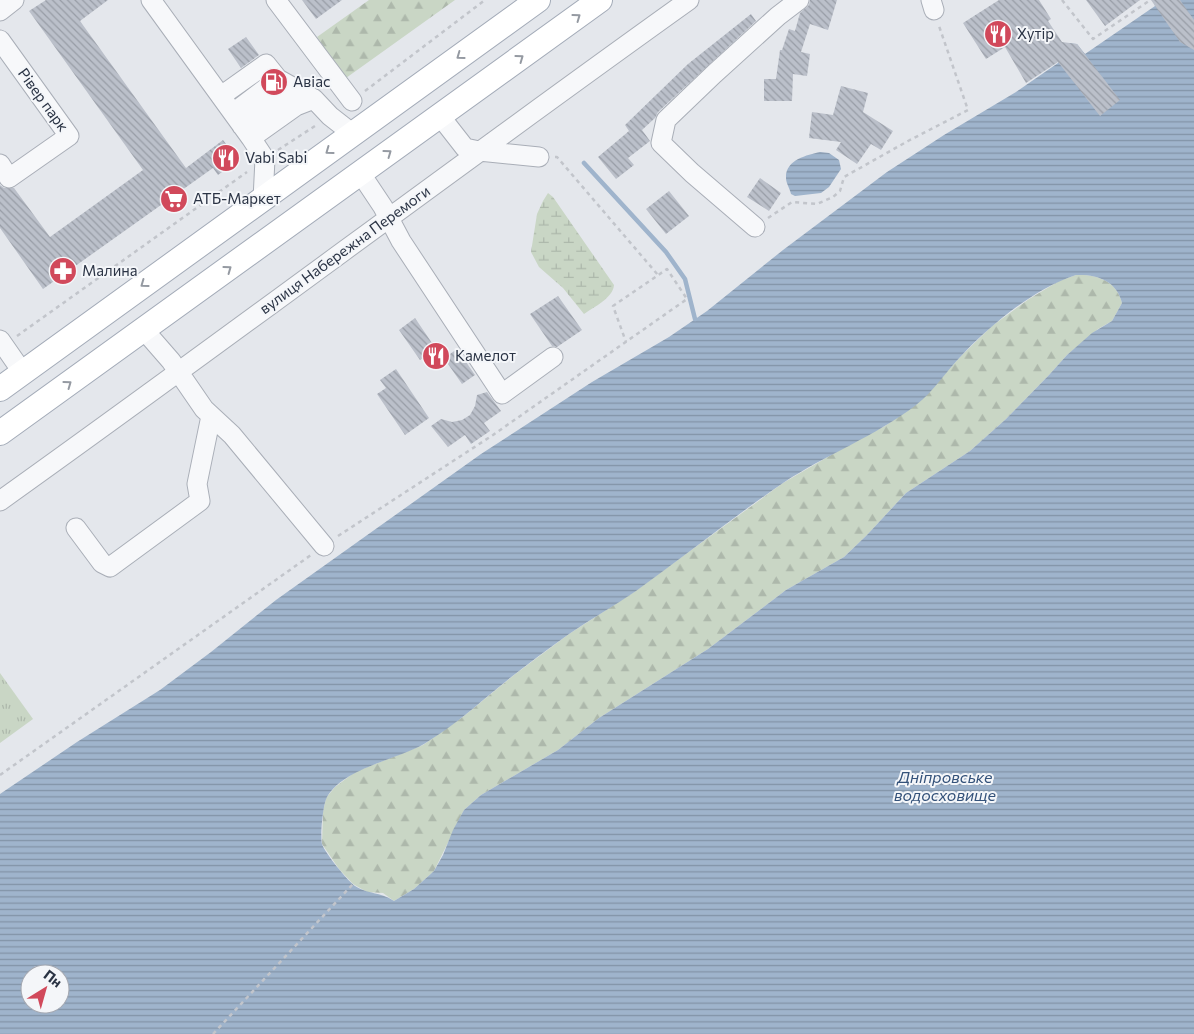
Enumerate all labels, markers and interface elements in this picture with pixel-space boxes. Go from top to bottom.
one-way arrow [571,14,580,22]
restaurant icon: Хутір [983,19,1013,49]
place label: Хутір [1017,24,1054,42]
one-way arrow [457,50,466,59]
one-way arrow [514,55,524,64]
street label: Рівер парк [15,64,73,135]
fuel station icon: Авіас [259,67,289,97]
place label: Авіас [293,72,330,90]
restaurant icon: Vabi Sabi [211,143,241,173]
one-way arrow [325,145,334,154]
place label: Vabi Sabi [245,148,307,166]
one-way arrow [383,150,392,160]
street label: вулиця Набережна Перемоги [256,181,433,317]
supermarket icon: АТБ-Маркет [159,184,189,214]
place label: АТБ-Маркет [193,189,281,207]
pharmacy icon: Малина [48,256,78,286]
place label: Малина [82,261,138,279]
one-way arrow [222,266,231,274]
one-way arrow [140,278,150,287]
restaurant icon: Камелот [421,341,451,371]
place label: Камелот [455,346,516,364]
one-way arrow [62,381,72,390]
water label: Дніпровське водосховище [894,767,997,804]
north arrow [20,964,70,1014]
text: Пн [41,966,66,991]

